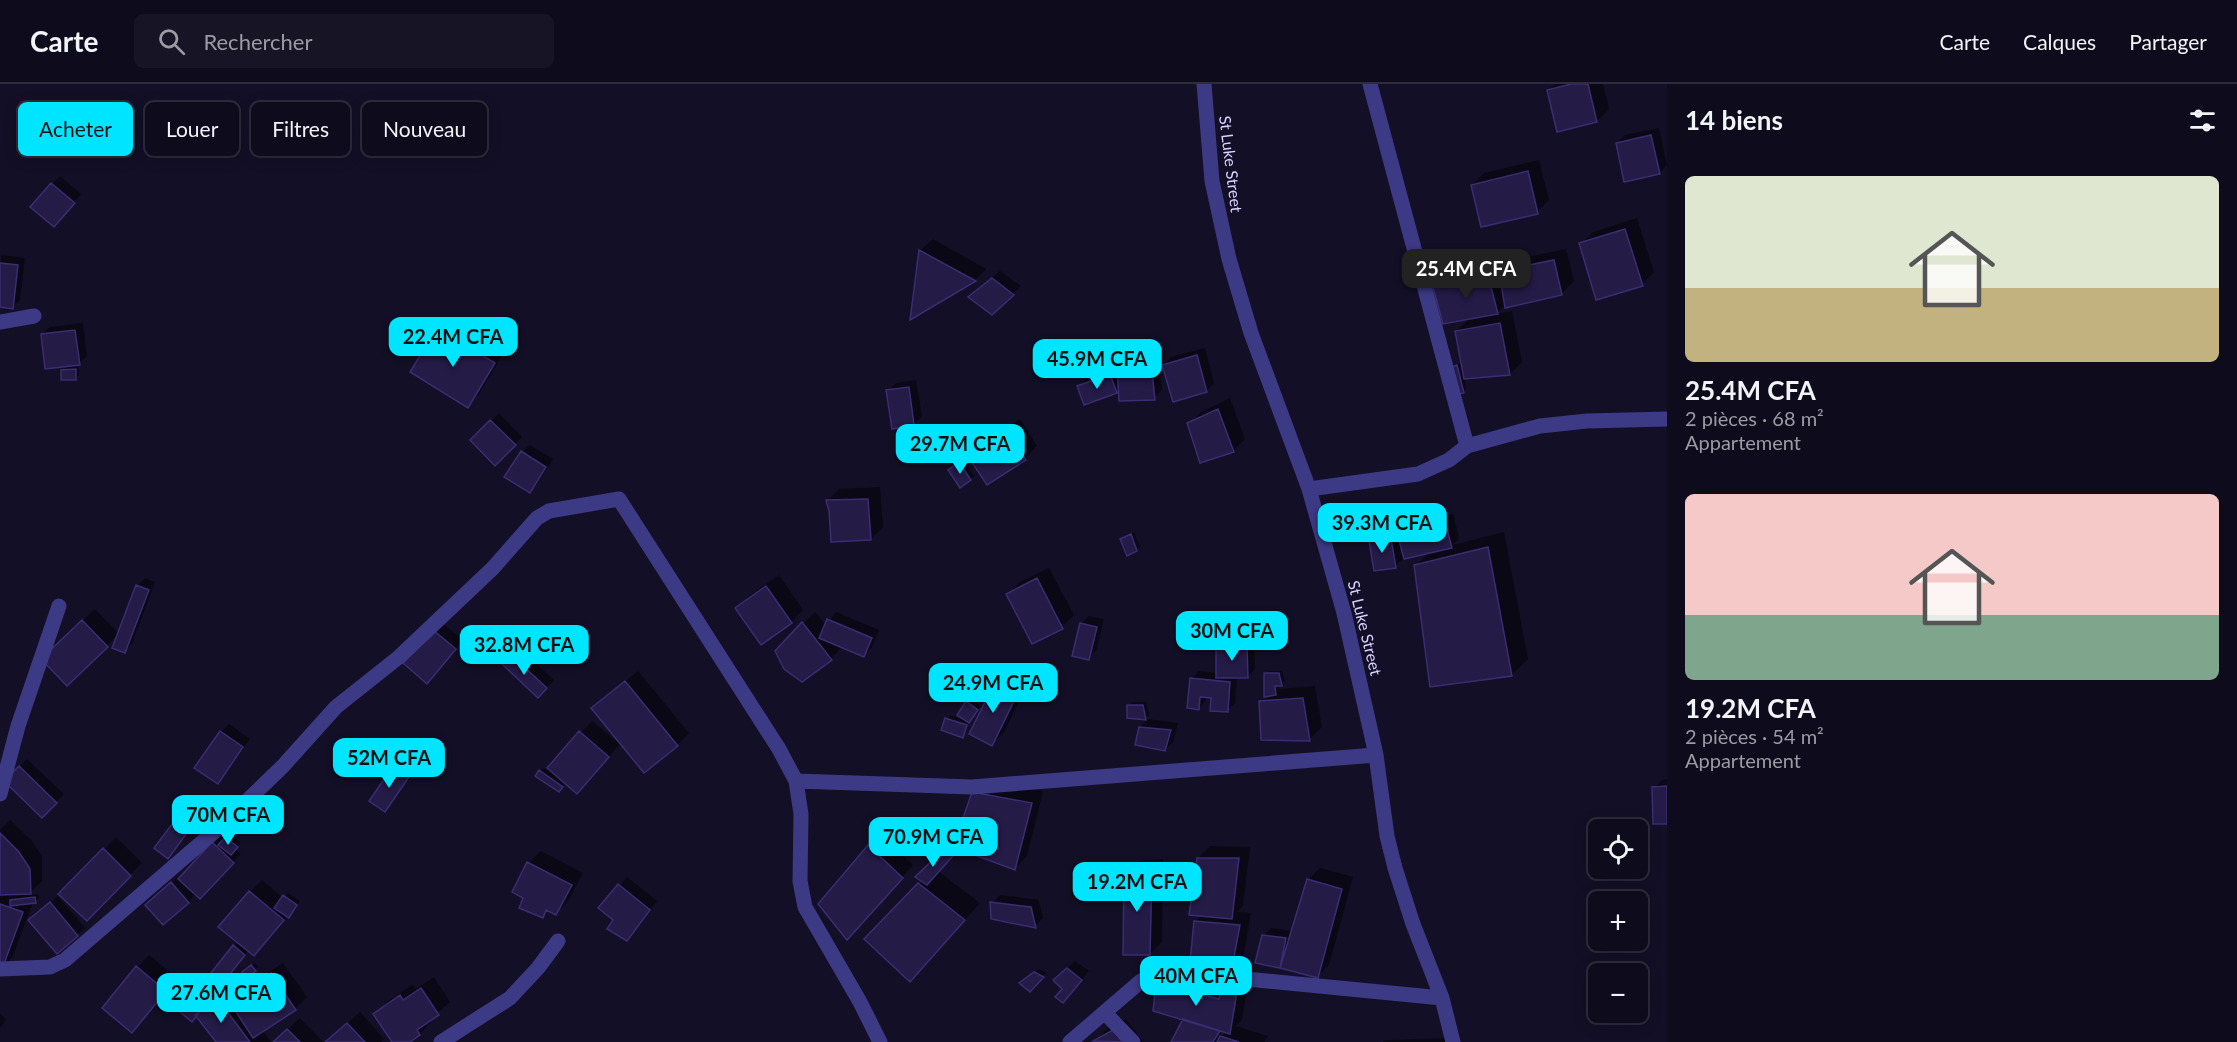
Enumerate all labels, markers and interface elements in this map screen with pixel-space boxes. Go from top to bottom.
search box [134,14,554,68]
text: Carte [30,24,98,58]
icon: search [155,25,188,58]
text: Rechercher [203,28,312,55]
text: Carte [1939,29,1990,54]
text: Calques [2023,29,2096,54]
text: Partager [2129,29,2207,54]
chip: Acheter [18,102,133,156]
chip: Louer [145,102,239,156]
chip: Filtres [251,102,350,156]
chip: Nouveau [362,102,487,156]
text: 14 biens [1685,104,1783,136]
icon: filters [2186,104,2219,137]
street label: St Luke Street [1216,115,1247,214]
icon: home [1898,215,2006,323]
pin: 25.4M CFA [1397,249,1535,300]
text: 25.4M CFA [1416,256,1516,280]
pin: 22.4M CFA [384,317,522,368]
text: 22.4M CFA [403,324,503,348]
pin: 45.9M CFA [1028,339,1166,390]
text: 45.9M CFA [1047,346,1147,370]
text: 25.4M CFA [1685,374,1816,406]
text: 2 pièces · 68 m² [1685,406,1824,430]
pin: 29.7M CFA [891,424,1029,475]
text: Appartement [1685,430,1801,454]
text: 29.7M CFA [910,431,1010,455]
pin: 39.3M CFA [1313,503,1451,554]
text: 39.3M CFA [1332,510,1432,534]
icon: home [1898,533,2006,641]
street label: St Luke Street [1345,578,1387,678]
pin: 30M CFA [1177,611,1287,662]
text: 30M CFA [1190,618,1274,642]
pin: 32.8M CFA [455,625,593,676]
text: 32.8M CFA [474,632,574,656]
pin: 24.9M CFA [924,663,1062,714]
text: 24.9M CFA [943,670,1043,694]
text: 19.2M CFA [1685,692,1816,724]
text: 2 pièces · 54 m² [1685,724,1824,748]
pin: 52M CFA [334,738,444,789]
text: 52M CFA [347,745,431,769]
text: Appartement [1685,748,1801,772]
pin: 70M CFA [173,795,283,846]
text: 70M CFA [186,802,270,826]
pin: 70.9M CFA [864,817,1002,868]
map controls [1588,819,1648,1023]
button: locate [1588,819,1648,879]
text: 70.9M CFA [883,824,983,848]
pin: 19.2M CFA [1068,862,1206,913]
text: 19.2M CFA [1087,869,1187,893]
button: + [1588,891,1648,951]
pin: 40M CFA [1141,956,1251,1007]
text: 40M CFA [1154,963,1238,987]
button: − [1588,963,1648,1023]
pin: 27.6M CFA [152,973,290,1024]
text: 27.6M CFA [171,980,271,1004]

